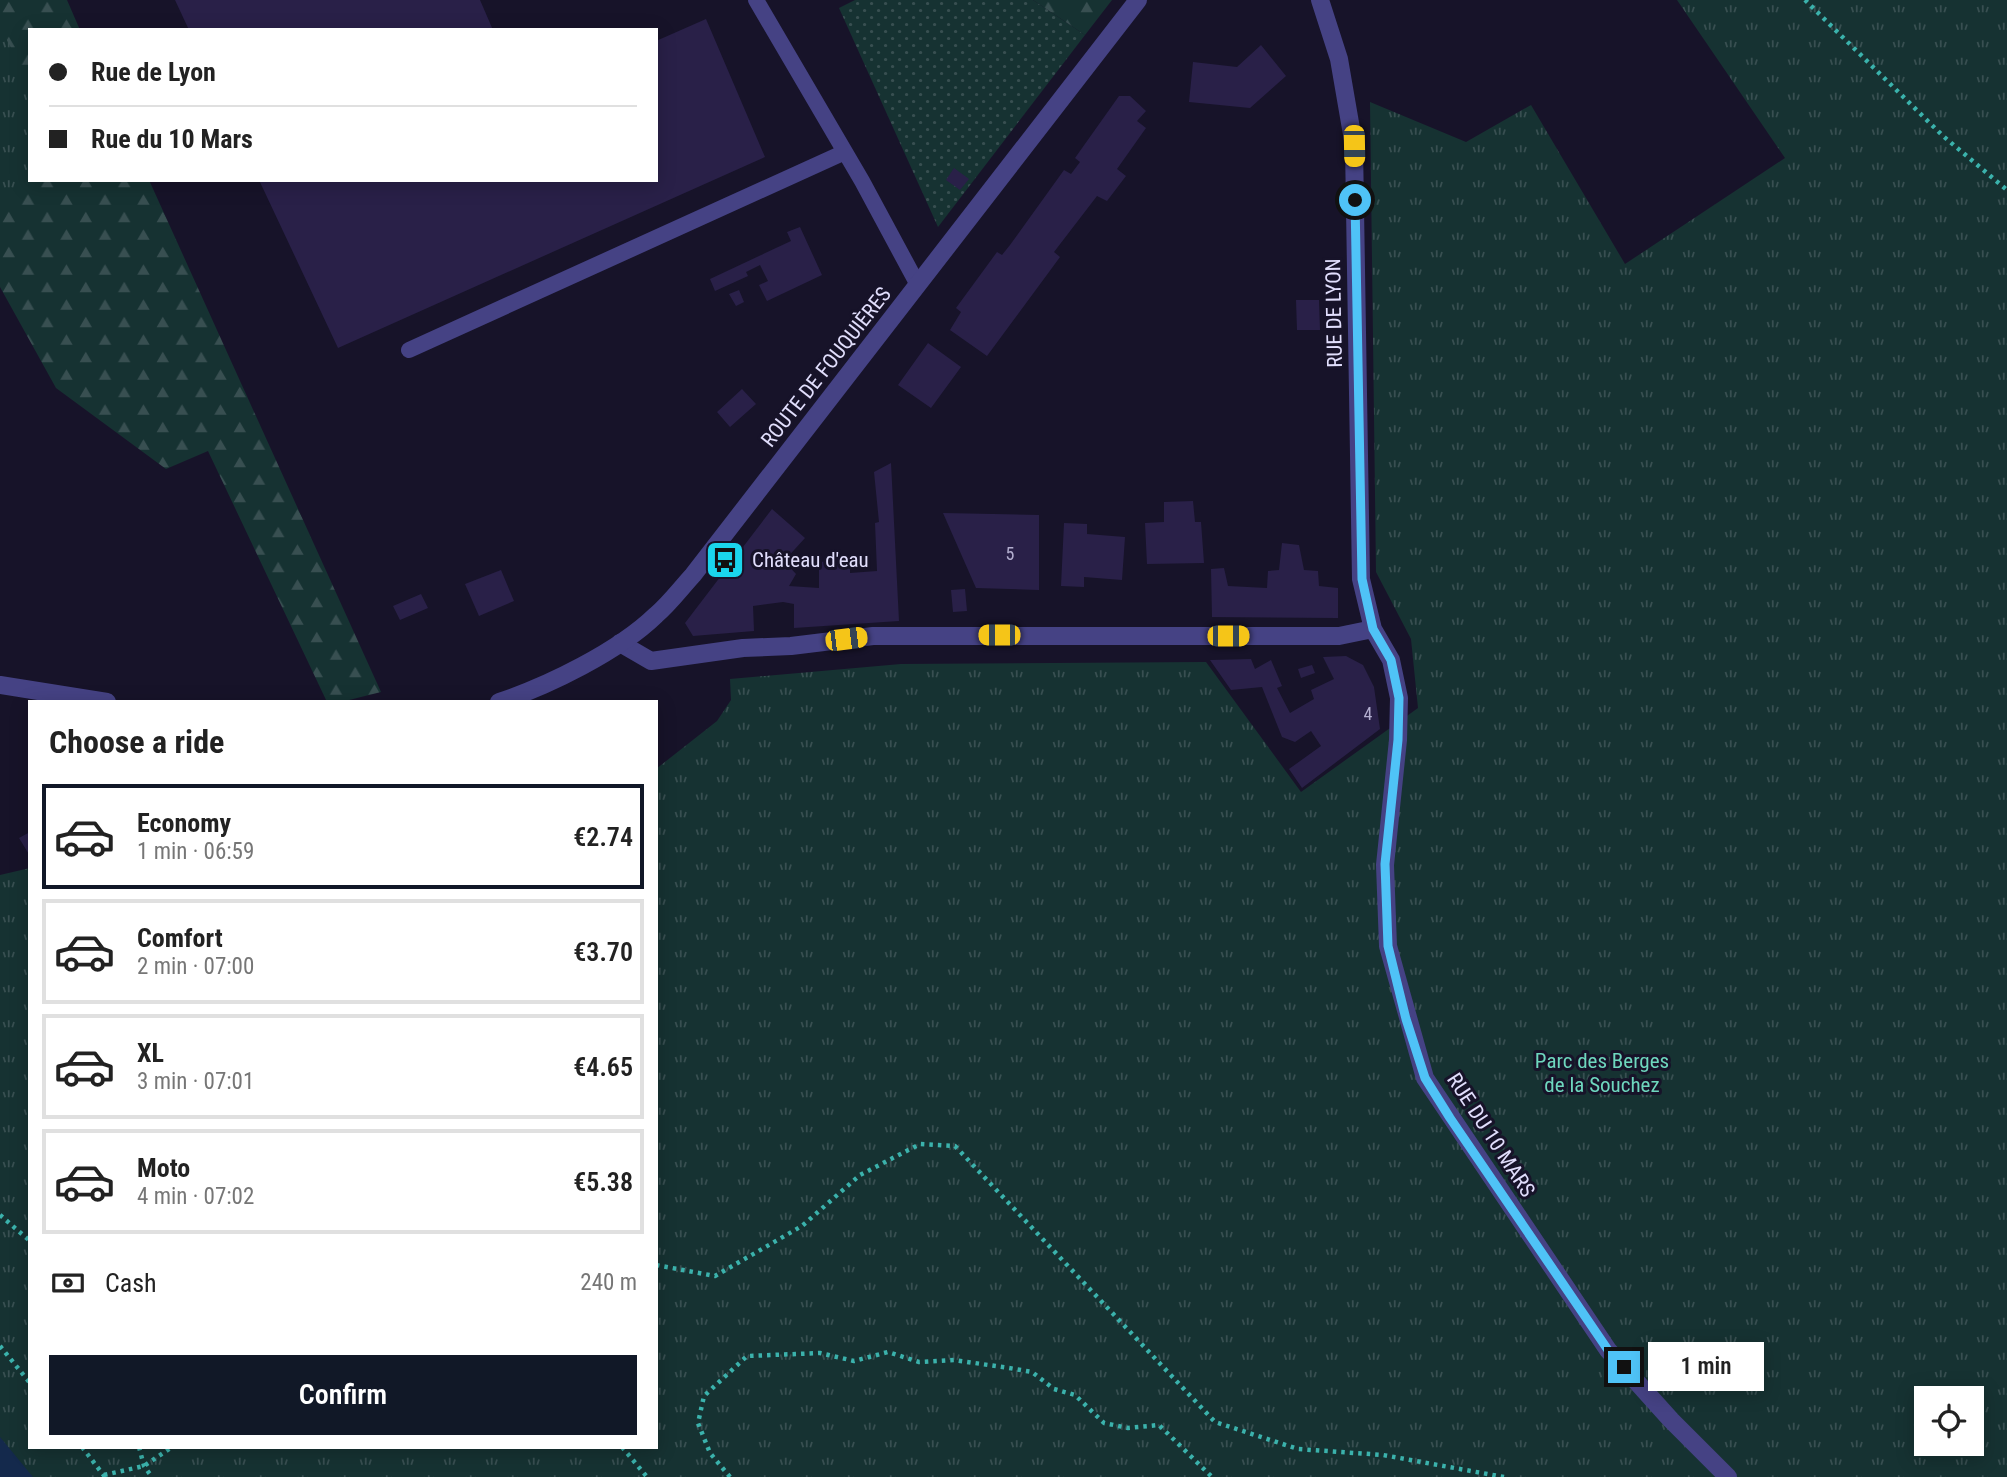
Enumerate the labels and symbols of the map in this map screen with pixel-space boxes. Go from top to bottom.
car [1344,125,1365,167]
route start [1339,184,1371,216]
street label: RUE DE LYON [1321,258,1347,368]
street label: ROUTE DE FOUQUIÈRES [756,282,896,452]
bus stop icon: Château d'eau [704,539,746,581]
house number: 5 [1006,543,1015,564]
place label: Château d'eau [752,548,869,572]
car [979,625,1021,646]
car [824,626,869,652]
car [1208,626,1250,647]
house number: 4 [1364,703,1373,724]
park label: Parc des Berges de la Souchez [1535,1049,1669,1097]
street label: RUE DU 10 MARS [1442,1069,1540,1201]
callout: 1 min [1648,1342,1764,1392]
route end [1608,1351,1640,1383]

